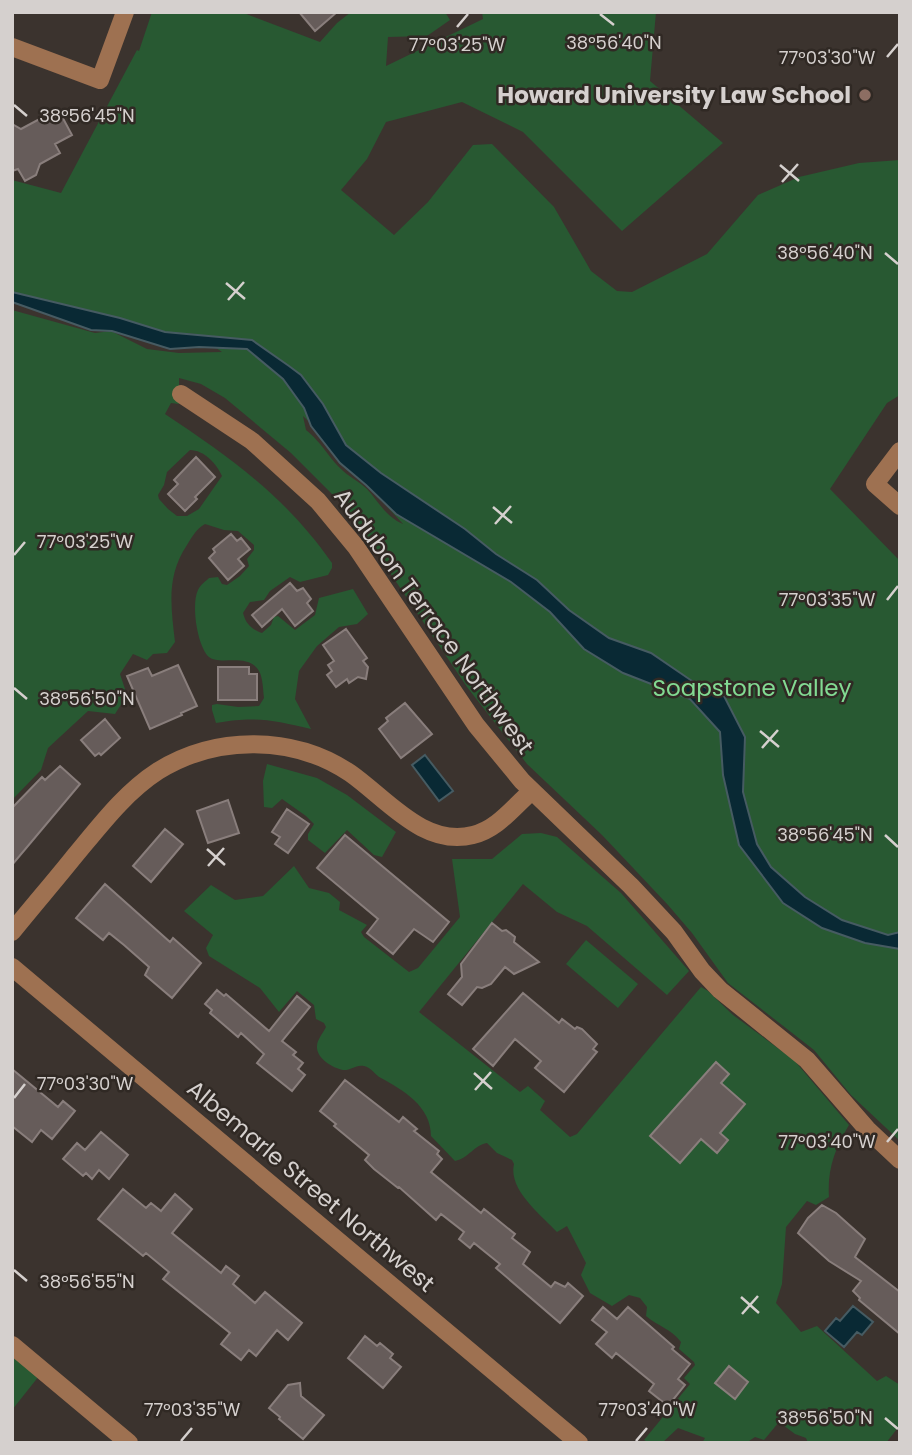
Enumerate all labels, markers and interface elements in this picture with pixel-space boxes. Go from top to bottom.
text: 38°56'40"N [566,30,662,55]
text: 77°03'25"W [409,32,506,57]
text: 77°03'30"W [779,45,876,70]
place label: Howard University Law School [497,79,851,111]
marker: Howard University Law School [857,87,873,103]
text: 38°56'45"N [39,103,135,128]
text: 38°56'40"N [777,240,873,265]
street label: Audubon Terrace Northwest [327,482,541,760]
text: 77°03'25"W [37,529,134,554]
text: 77°03'35"W [779,587,876,612]
park label: Soapstone Valley [652,672,852,704]
text: 38°56'50"N [39,686,135,711]
text: 38°56'45"N [777,822,873,847]
text: 77°03'30"W [37,1071,134,1096]
street label: Albemarle Street Northwest [180,1073,442,1299]
text: 77°03'40"W [778,1129,876,1154]
text: 38°56'55"N [39,1269,135,1294]
text: 77°03'35"W [144,1397,241,1422]
text: 77°03'40"W [598,1397,696,1422]
text: 38°56'50"N [777,1405,873,1430]

